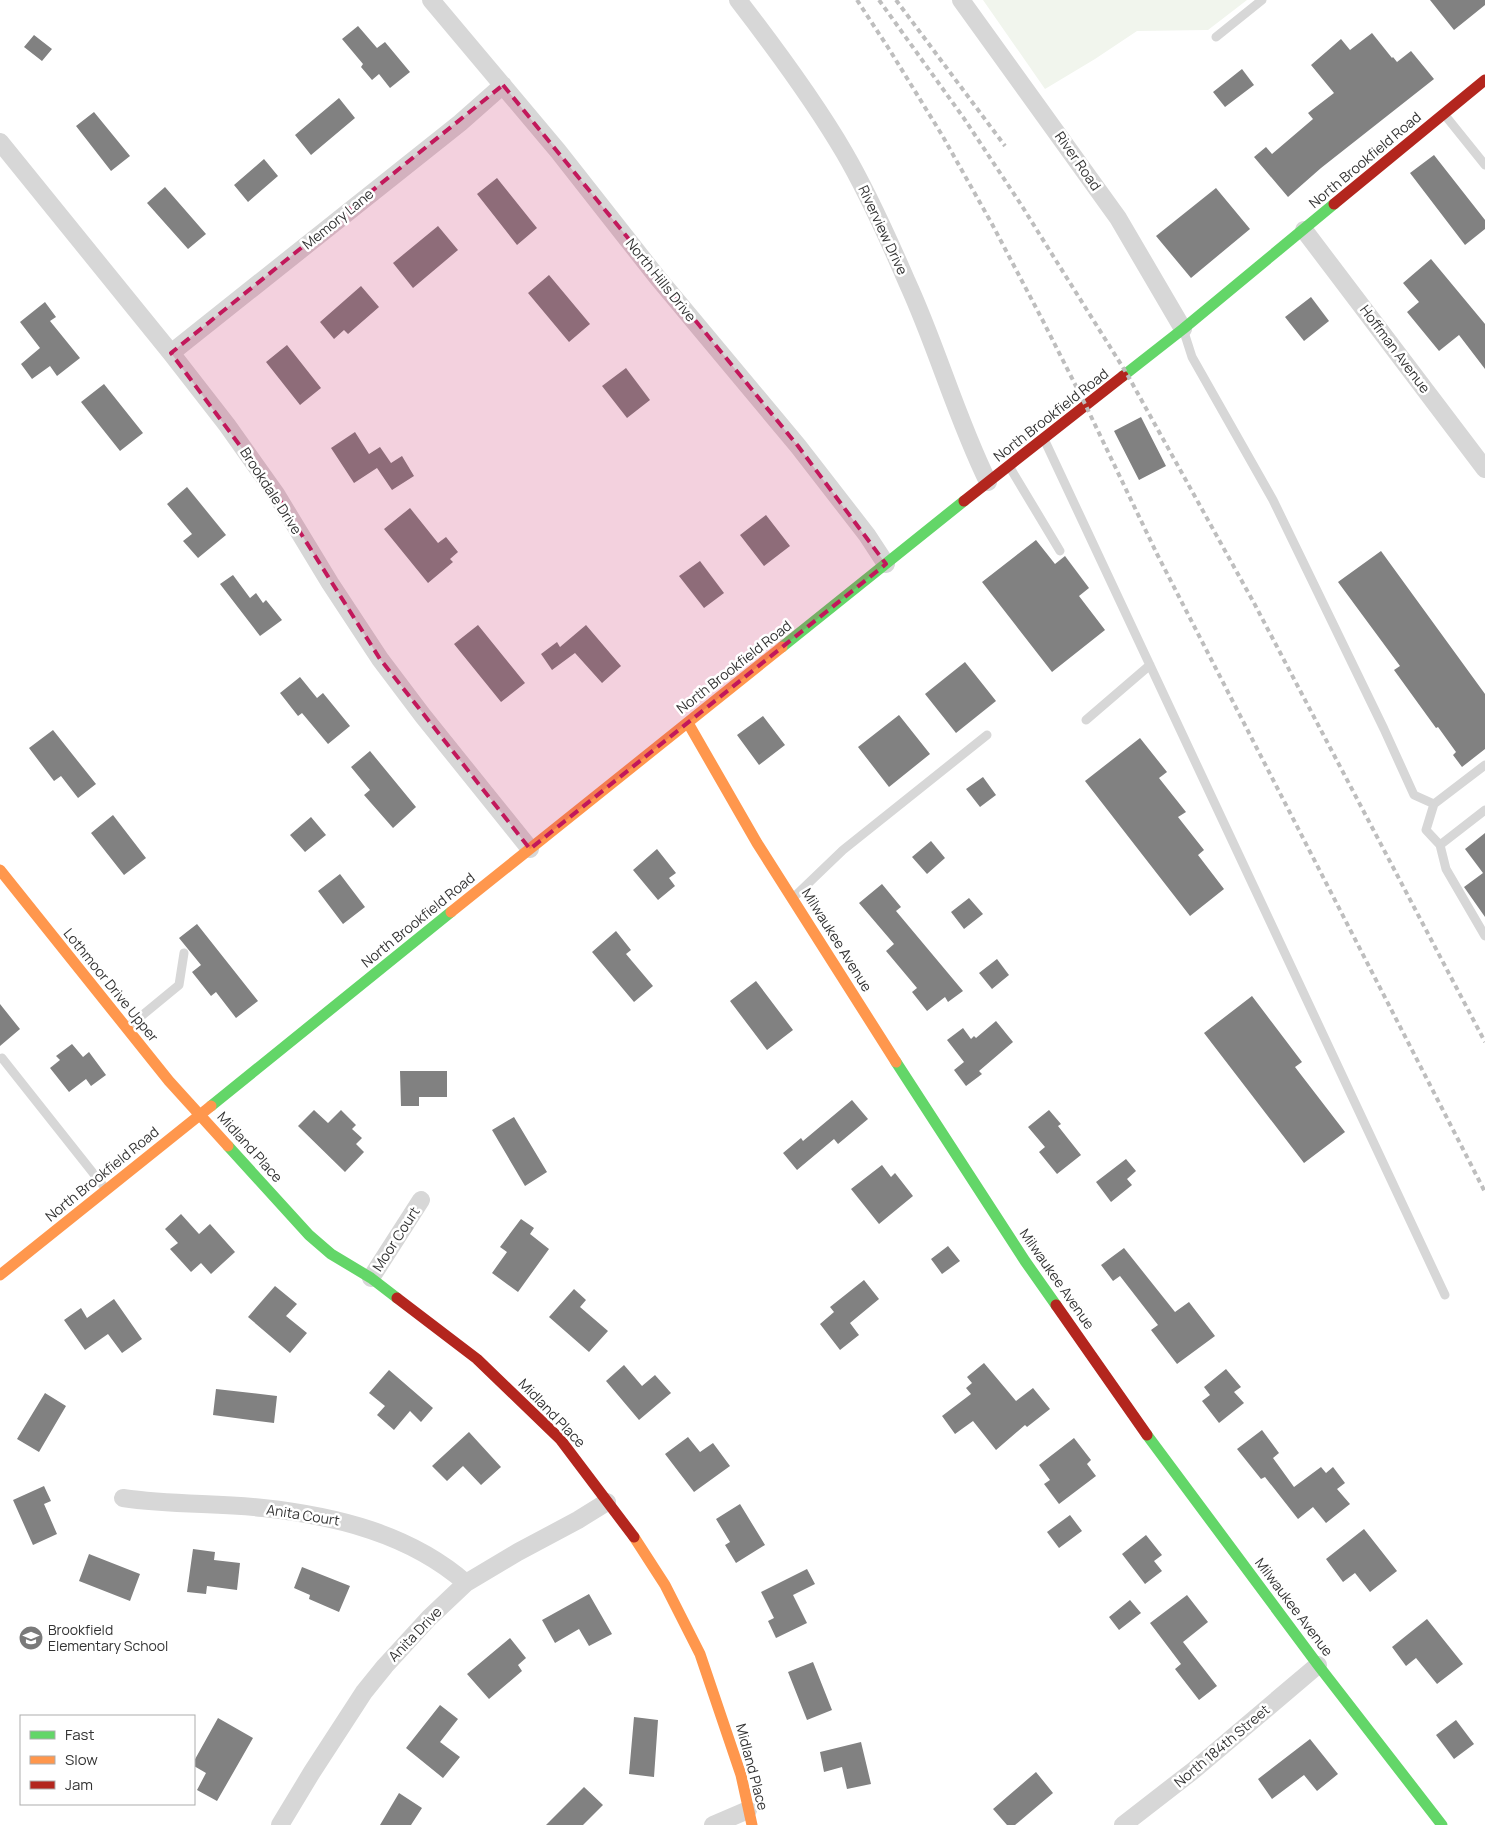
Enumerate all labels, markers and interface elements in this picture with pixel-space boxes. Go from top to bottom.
street label: North Brookfield Road [1305,107,1425,212]
street label: River Road [1051,127,1106,194]
street label: Riverview Drive [854,182,913,278]
street label: Memory Lane [298,184,377,253]
street label: North Hills Drive [622,234,701,325]
street label: Hoffman Avenue [1356,301,1435,397]
street label: North Brookfield Road [989,364,1112,465]
street label: Brookdale Drive [236,444,307,538]
street label: North Brookfield Road [672,616,795,717]
street label: North Brookfield Road [357,868,478,971]
street label: Milwaukee Avenue [798,884,877,995]
street label: Lothmoor Drive Upper [60,924,163,1045]
street label: Midland Place [214,1107,287,1186]
street label: North Brookfield Road [41,1122,162,1225]
street label: Moor Court [368,1202,424,1275]
street label: Milwaukee Avenue [1016,1225,1099,1333]
street label: Midland Place [515,1374,590,1451]
street label: Anita Court [265,1499,341,1530]
street label: Milwaukee Avenue [1251,1554,1338,1660]
street label: Anita Drive [384,1602,446,1665]
place label: Brookfield Elementary School [48,1620,168,1655]
school or university icon: Brookfield Elementary School [18,1625,44,1651]
street label: North 184th Street [1170,1700,1274,1791]
legend [20,1715,195,1805]
street label: Midland Place [732,1721,773,1812]
text: Fast [65,1724,94,1745]
text: Slow [65,1749,98,1770]
text: Jam [65,1774,93,1795]

